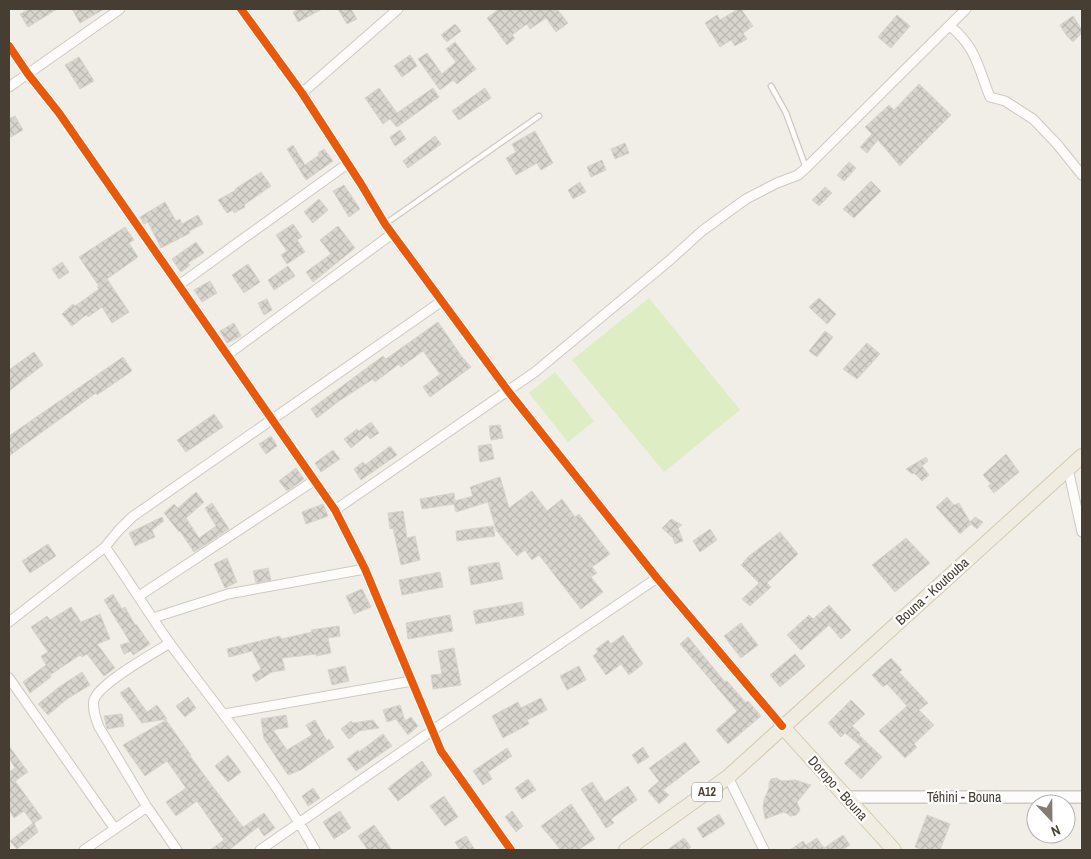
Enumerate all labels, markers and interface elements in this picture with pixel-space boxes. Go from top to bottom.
street label: Bouna - Koutouba [892,553,973,629]
street label: Doropo - Bouna [804,752,872,825]
road number: A12 [692,782,722,802]
street label: Téhini - Bouna [927,788,1002,806]
north arrow [1026,794,1076,844]
text: N [1049,821,1063,841]

